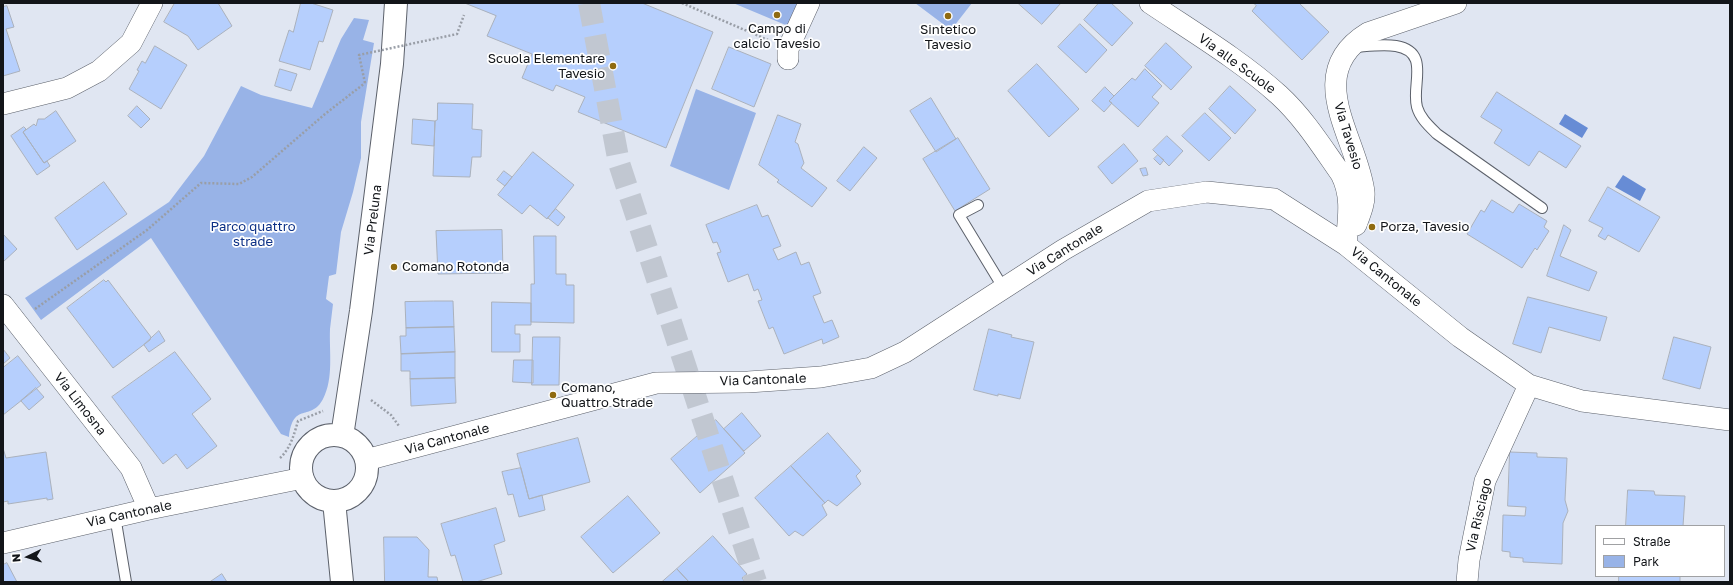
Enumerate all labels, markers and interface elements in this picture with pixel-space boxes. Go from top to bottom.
marker: Campo di calcio Tavesio [772,10,782,20]
marker: Sintetico Tavesio [943,11,953,21]
place label: Campo di calcio Tavesio [734,21,820,52]
place label: Sintetico Tavesio [920,22,976,53]
street label: Via alle Scuole [1195,31,1279,97]
place label: Scuola Elementare Tavesio [488,51,605,82]
marker: Scuola Elementare Tavesio [608,61,618,71]
street label: Via Tavesio [1330,100,1366,172]
street label: Via Preluna [361,184,385,256]
park label: Parco quattro strade [211,219,295,250]
place label: Porza, Tavesio [1380,219,1469,235]
street label: Via Cantonale [1024,220,1106,280]
marker: Porza, Tavesio [1367,222,1377,232]
street label: Via Cantonale [1347,244,1425,310]
place label: Comano Rotonda [402,259,509,275]
marker: Comano Rotonda [389,262,399,272]
street label: Via Limosna [51,370,109,438]
street label: Via Cantonale [719,371,807,389]
place label: Comano, Quattro Strade [561,380,653,411]
marker: Comano, Quattro Strade [548,390,558,400]
street label: Via Cantonale [403,420,491,458]
street label: Via Risciago [1463,476,1495,554]
street label: Via Cantonale [85,497,173,531]
legend [1595,525,1725,577]
text: Straße [1633,534,1671,549]
north arrow [8,537,48,577]
text: N [9,553,22,563]
text: Park [1633,554,1659,569]

